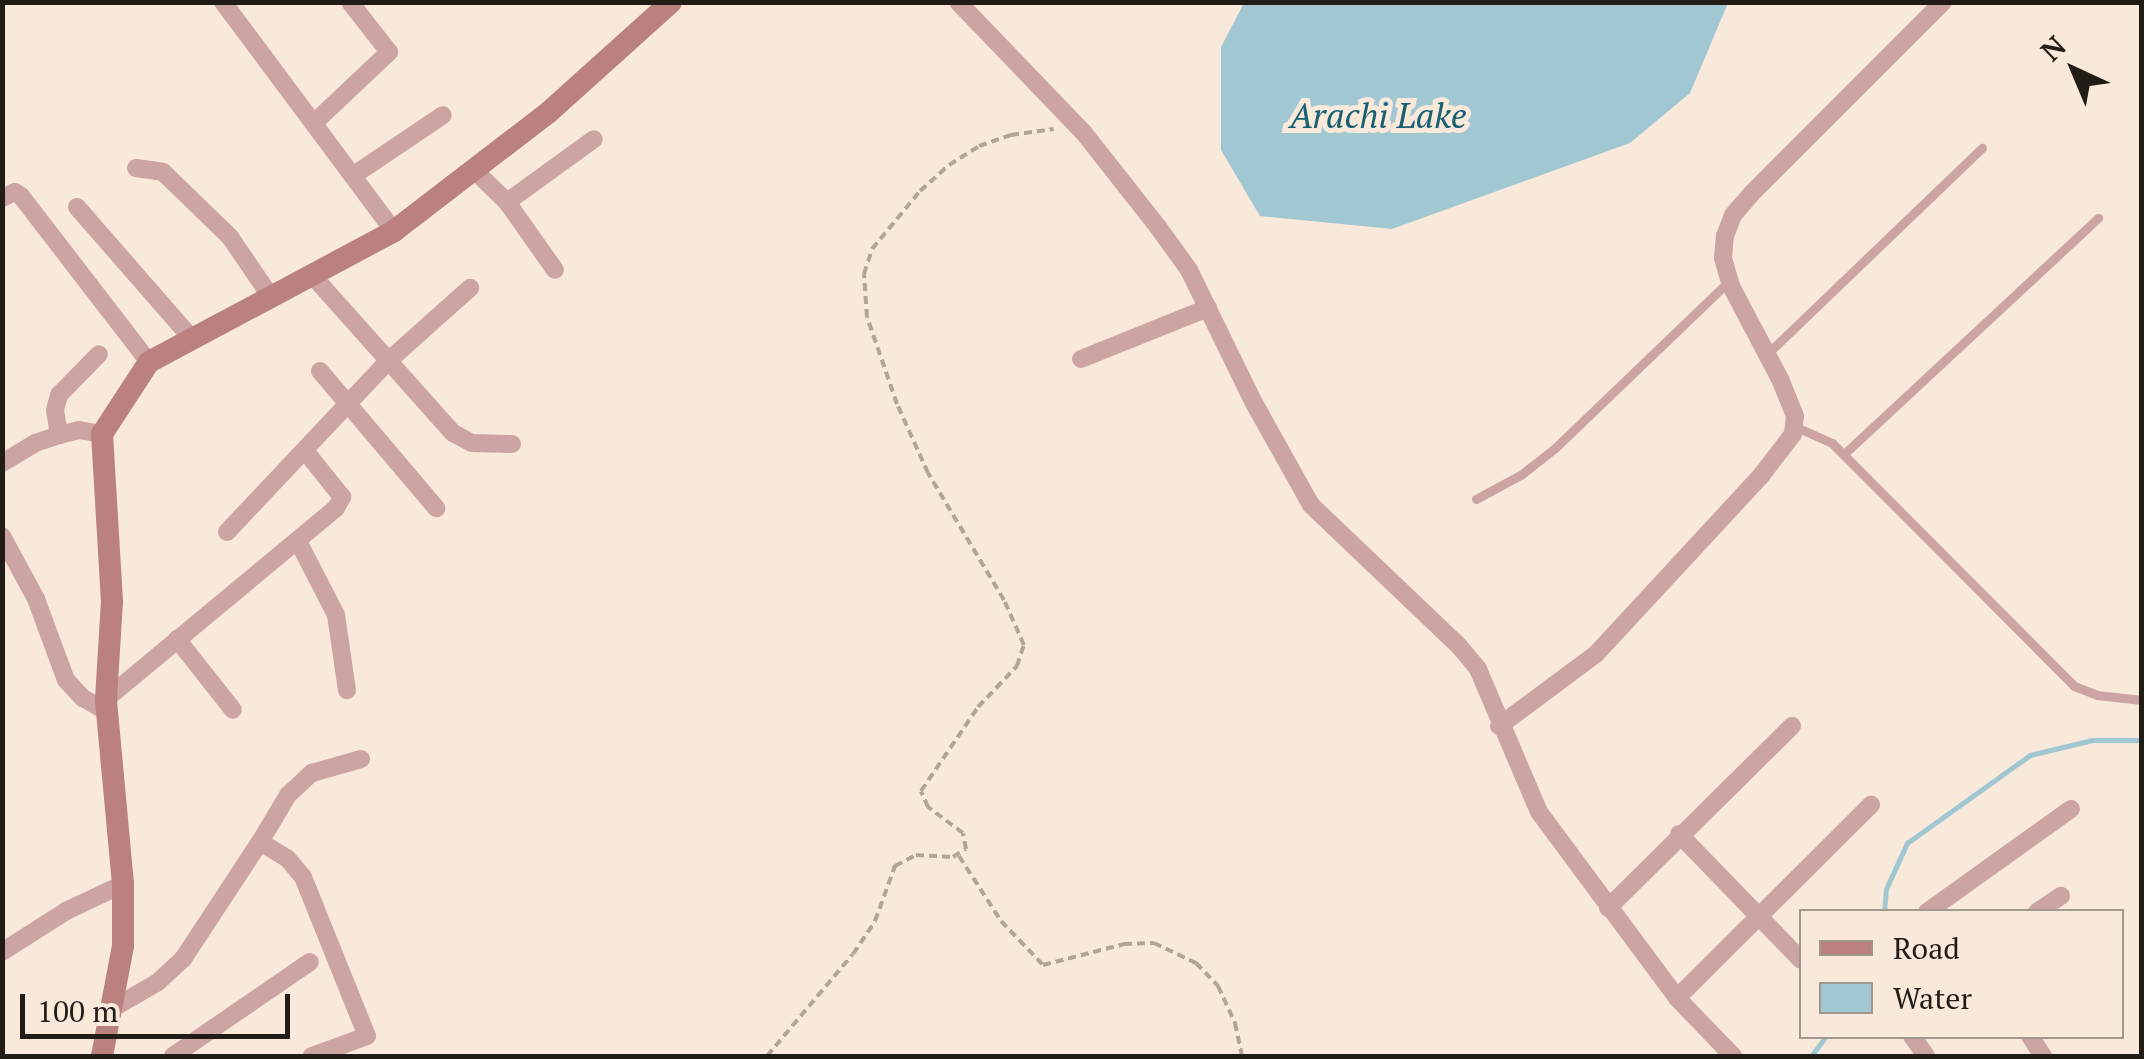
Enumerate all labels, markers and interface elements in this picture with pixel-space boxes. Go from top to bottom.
north arrow [2024,20,2124,120]
text: N [2032,27,2073,69]
water label: Arachi Lake [1289,94,1467,136]
legend [1799,909,2124,1039]
text: Road [1893,928,1960,968]
scale bar [25,974,295,1036]
text: Water [1893,978,1972,1018]
text: 100 m [37,991,118,1031]

